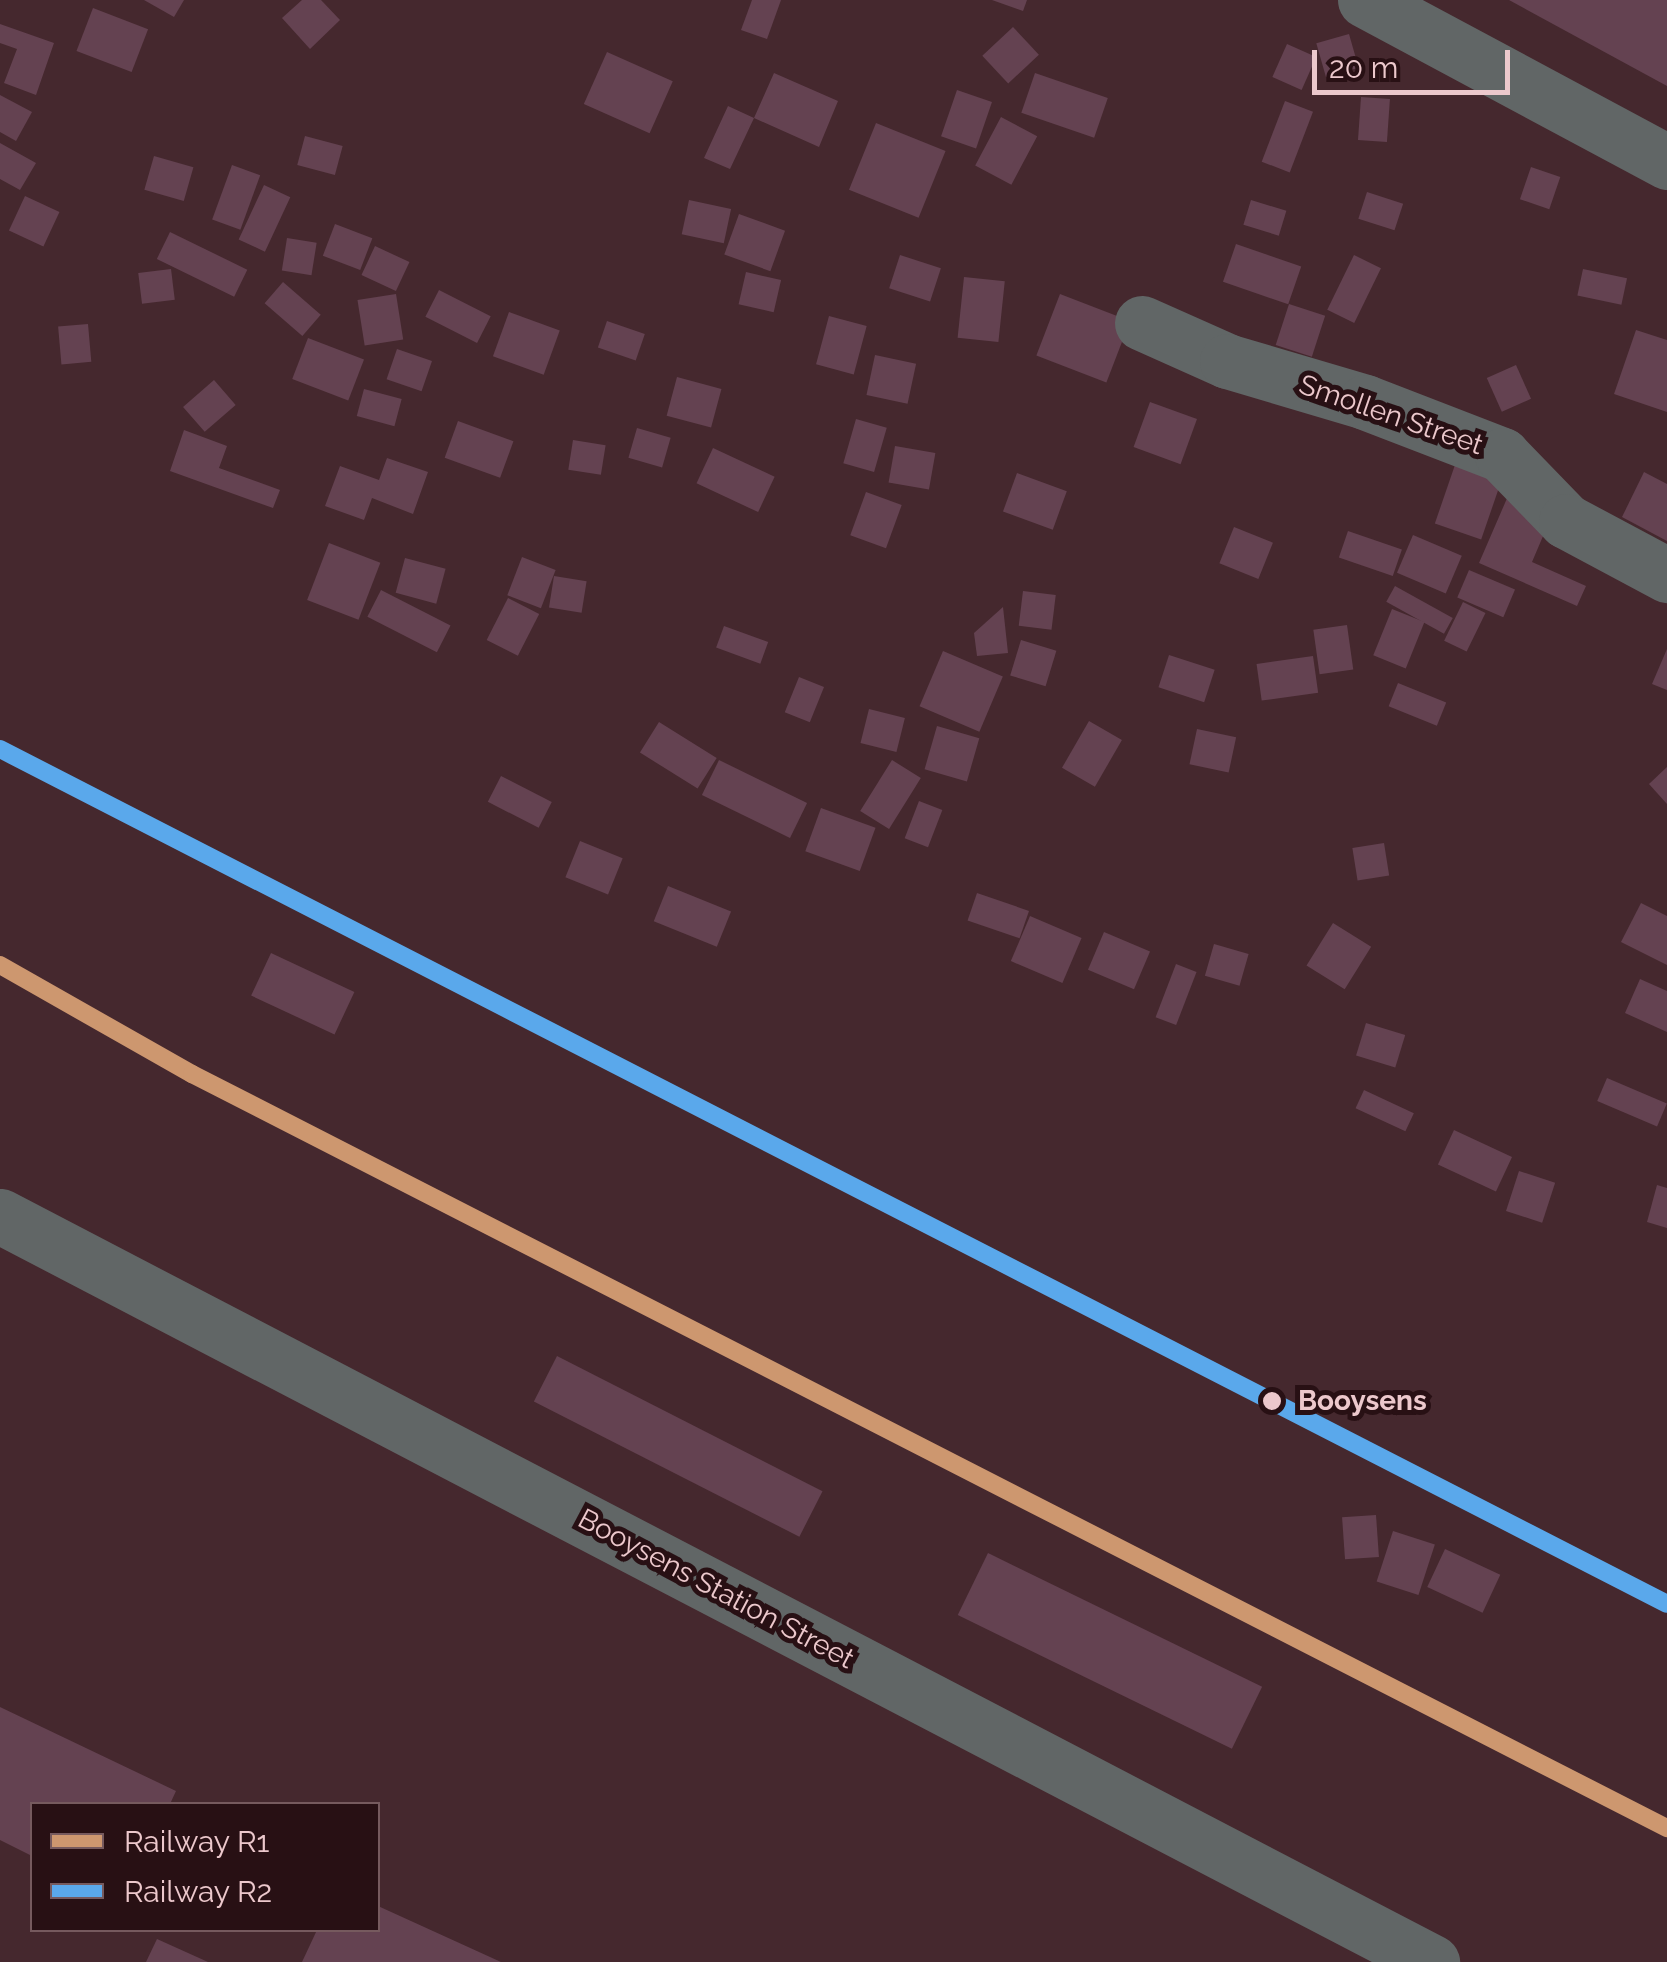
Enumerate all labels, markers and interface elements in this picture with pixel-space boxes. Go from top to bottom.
scale bar [1317,30,1514,92]
text: 20 m [1329,50,1398,85]
street label: Smollen Street [1295,368,1487,462]
marker: Booysens [1255,1384,1289,1418]
place label: Booysens [1298,1384,1427,1418]
street label: Booysens Station Street [572,1502,860,1676]
legend [30,1802,380,1932]
text: Railway R1 [124,1824,269,1859]
text: Railway R2 [124,1874,272,1909]

